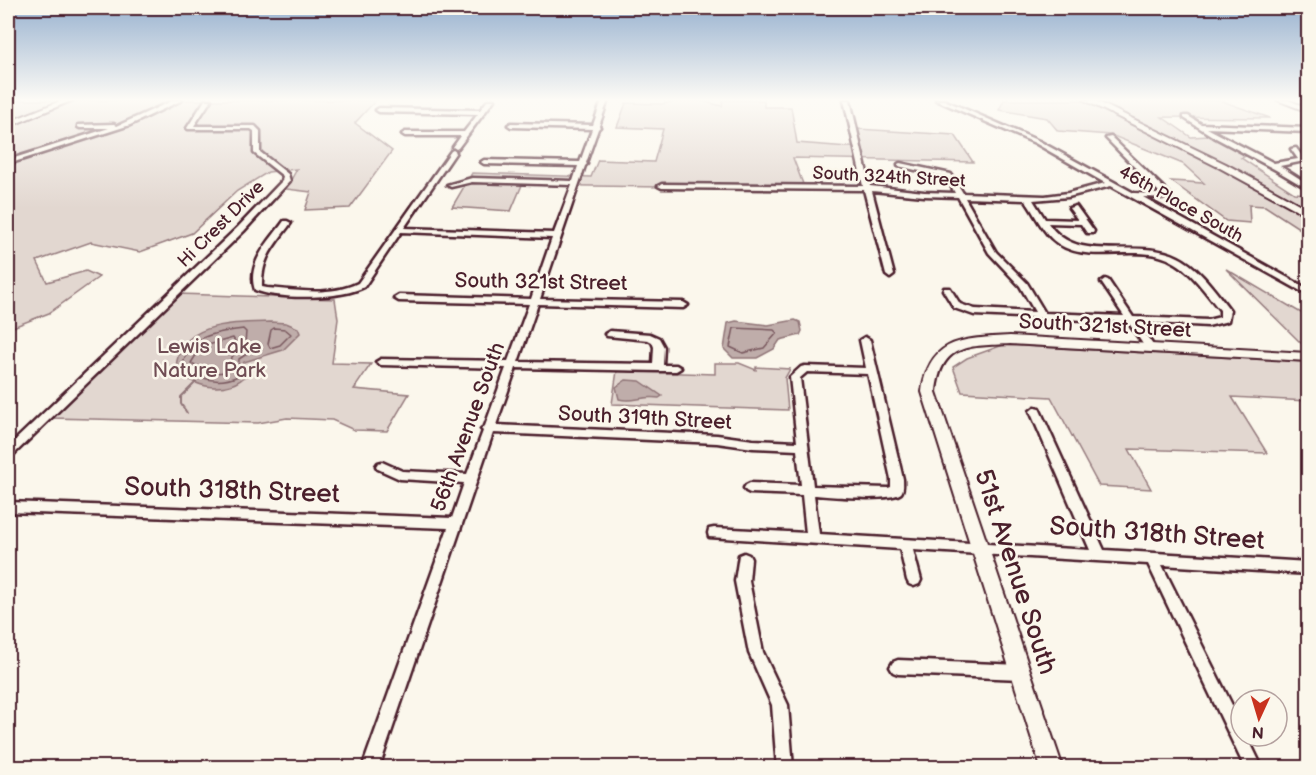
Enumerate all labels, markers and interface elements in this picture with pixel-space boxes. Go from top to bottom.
street label: 46th Place South [1115,161,1247,247]
street label: South 324th Street [812,163,966,192]
street label: Hi Crest Drive [173,176,269,272]
street label: South 321st Street [454,268,628,296]
street label: South 321st Street [1018,309,1192,343]
park label: Lewis Lake Nature Park [152,334,266,383]
street label: 56th Avenue South [426,339,510,515]
street label: South 319th Street [557,401,733,435]
street label: 51st Avenue South [967,466,1063,678]
street label: South 318th Street [124,472,340,510]
street label: South 318th Street [1048,511,1266,557]
north arrow [1229,688,1289,748]
text: N [1251,722,1265,741]

